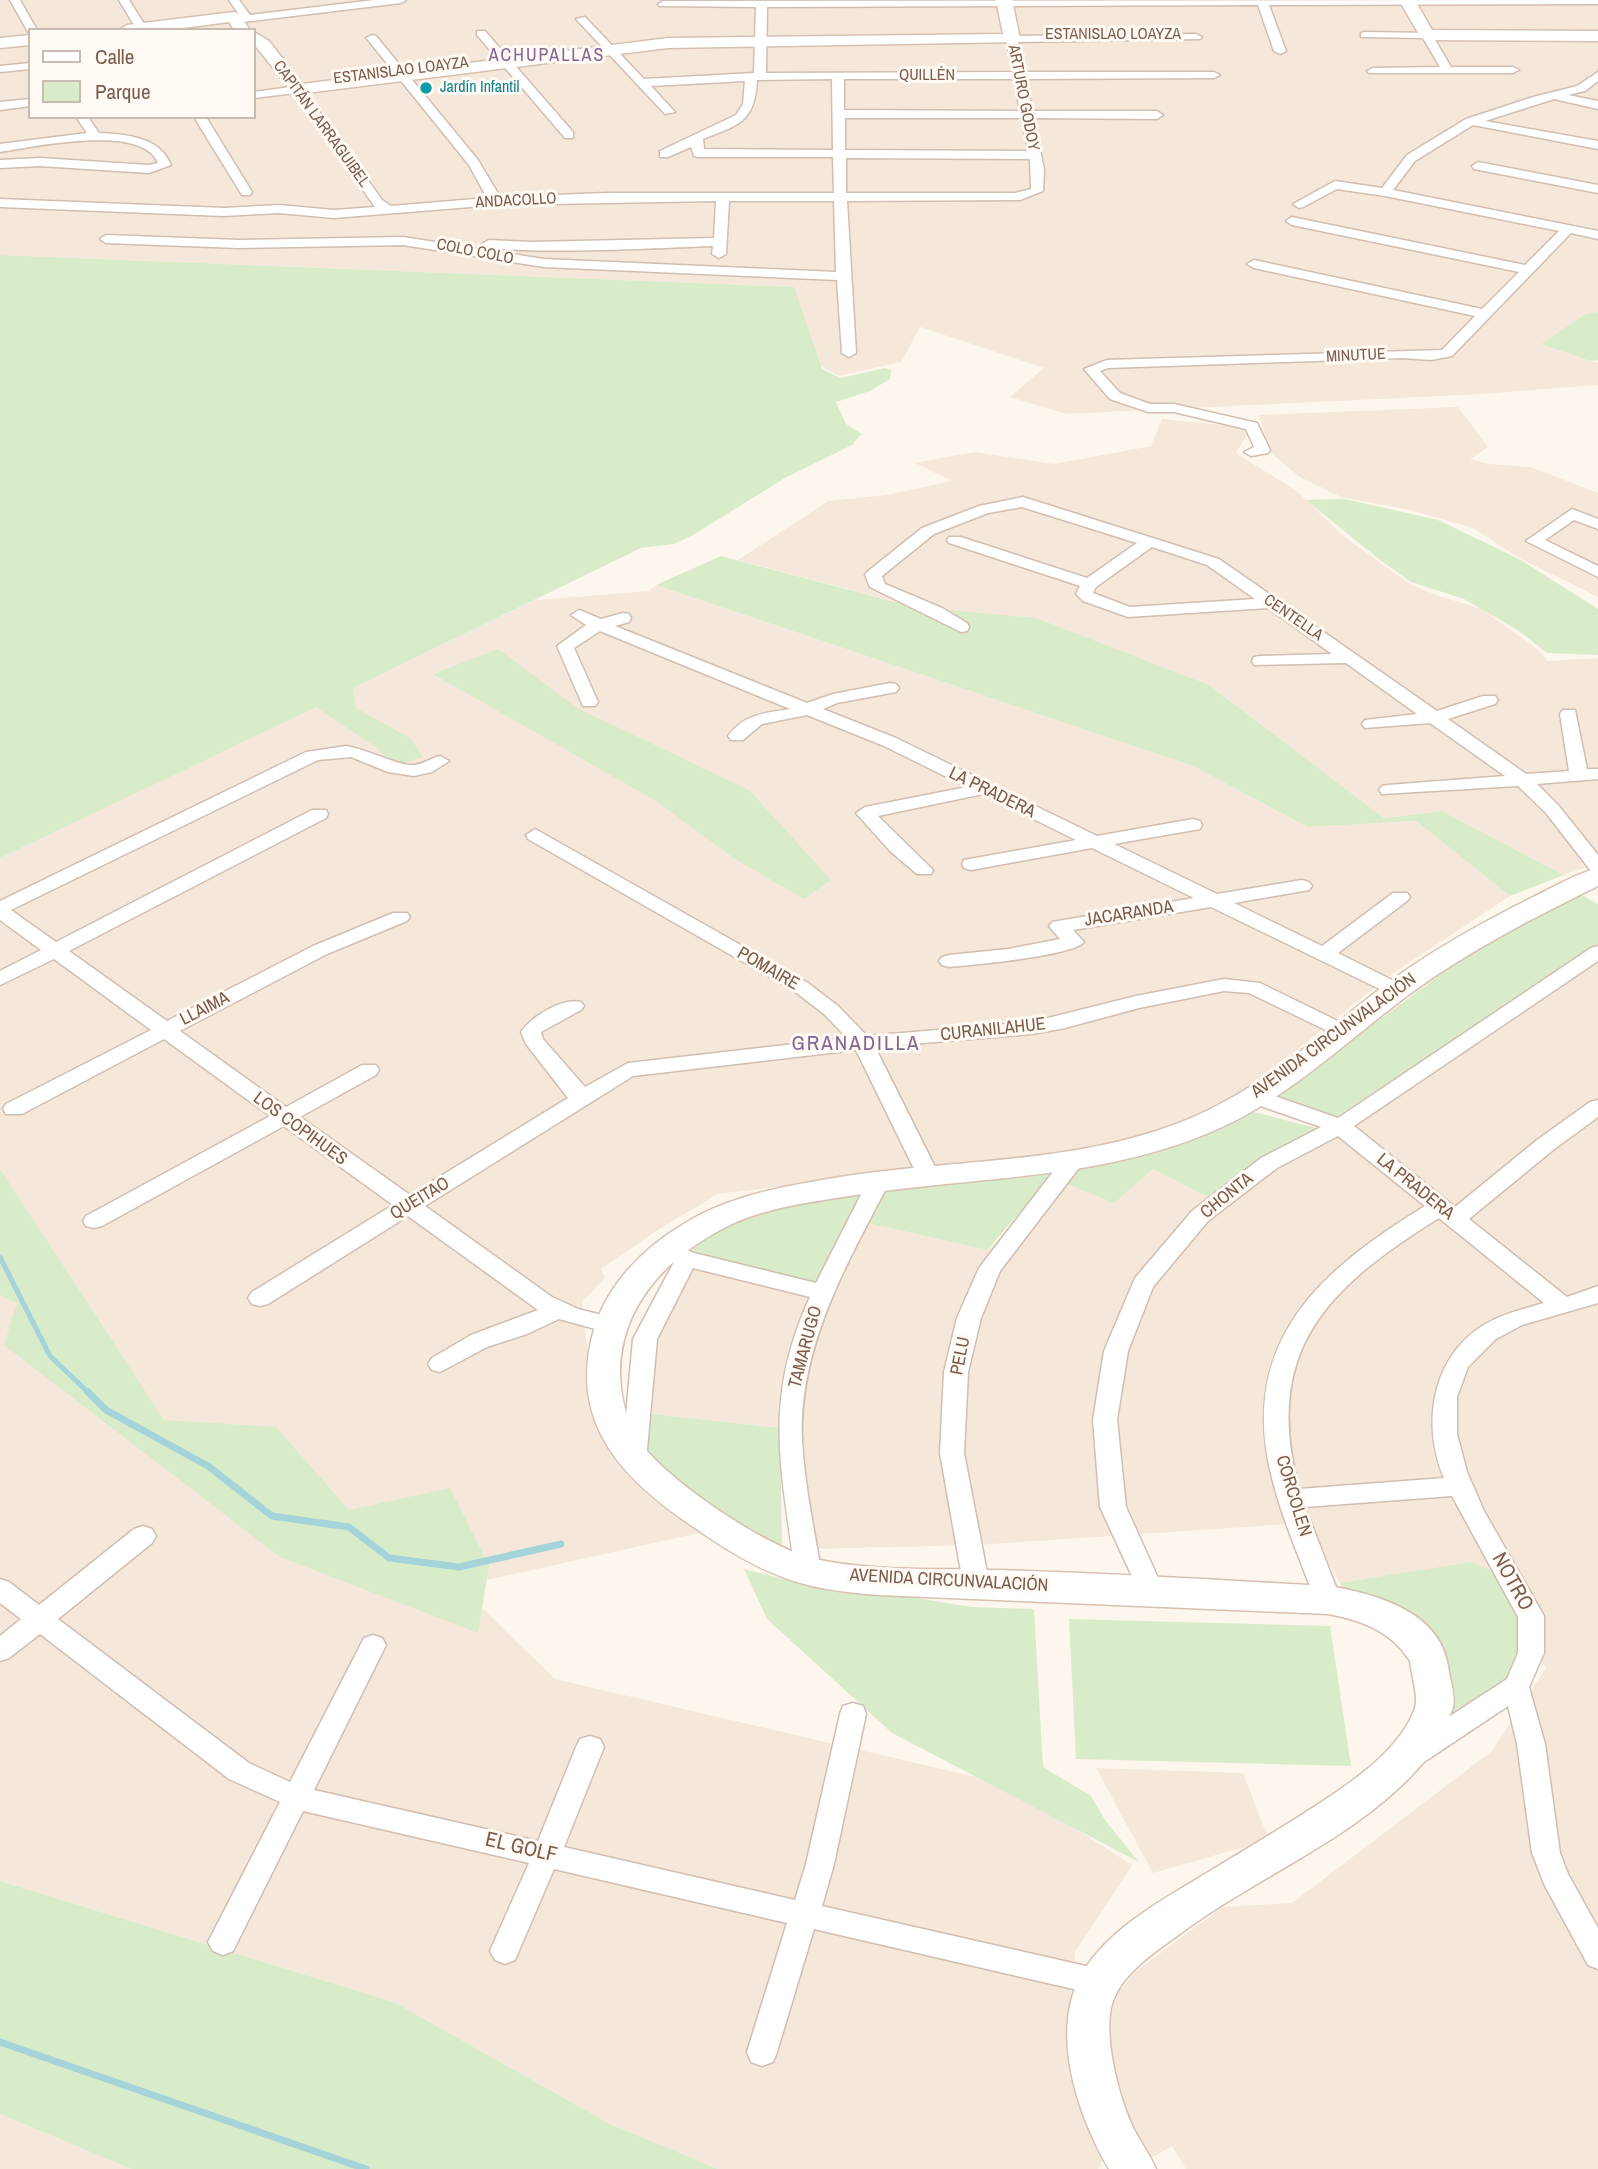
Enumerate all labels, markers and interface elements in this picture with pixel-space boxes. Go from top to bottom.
street label: ESTANISLAO LOAYZA [1045,25,1181,45]
legend [28,28,256,119]
text: Calle [95,42,134,71]
street label: ARTURO GODOY [1003,43,1043,153]
district label: ACHUPALLAS [490,45,604,67]
street label: ESTANISLAO LOAYZA [332,53,470,89]
street label: CAPITÁN LARRAGUIBEL [269,57,373,191]
street label: QUILLÉN [899,66,955,86]
text: Parque [95,77,151,106]
place label: Jardín Infantil [440,78,520,98]
marker: Jardín Infantil [418,80,434,96]
street label: ANDACOLLO [475,189,557,213]
street label: COLO COLO [435,235,515,269]
street label: MINUTUE [1326,345,1386,367]
street label: CENTELLA [1260,591,1326,645]
street label: LA PRADERA [945,763,1039,823]
street label: JACARANDA [1083,896,1175,932]
street label: POMAIRE [733,943,803,995]
street label: AVENIDA CIRCUNVALACIÓN [1247,969,1421,1103]
street label: LLAIMA [177,987,233,1031]
street label: CURANILAHUE [939,1014,1047,1046]
district label: GRANADILLA [793,1031,919,1057]
street label: LOS COPIHUES [249,1088,351,1170]
street label: LA PRADERA [1372,1149,1458,1225]
street label: CHONTA [1196,1168,1258,1224]
street label: QUEITAO [386,1173,454,1225]
street label: TAMARUGO [785,1304,827,1390]
street label: PELU [947,1335,975,1377]
street label: CORCOLEN [1270,1453,1316,1539]
street label: NOTRO [1486,1549,1538,1615]
street label: AVENIDA CIRCUNVALACIÓN [849,1565,1049,1597]
street label: EL GOLF [483,1828,559,1868]

